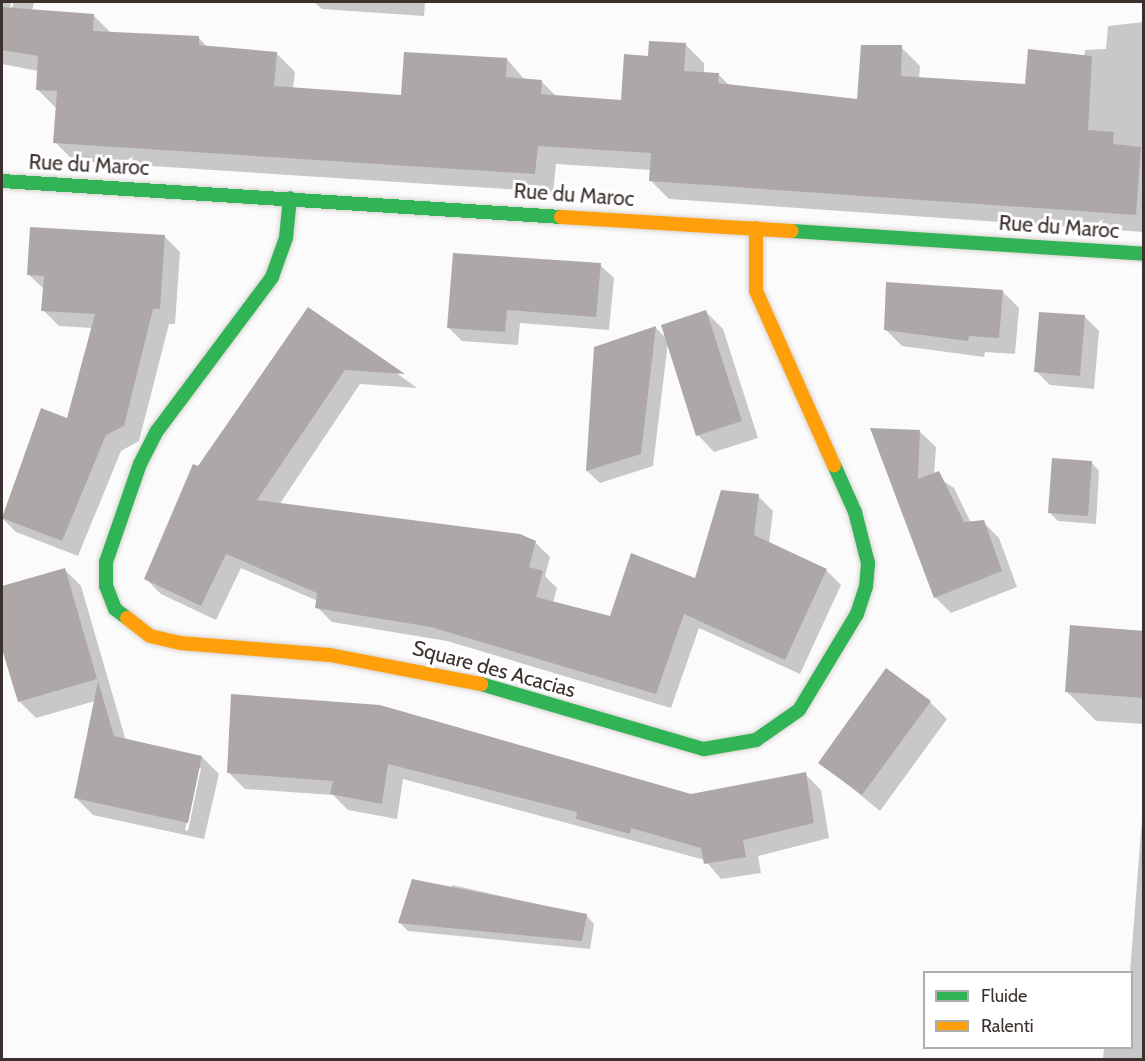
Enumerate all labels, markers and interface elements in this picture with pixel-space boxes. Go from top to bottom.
street label: Rue du Maroc [28,149,150,181]
street label: Rue du Maroc [513,178,635,212]
street label: Rue du Maroc [998,210,1120,244]
street label: Square des Acacias [410,635,578,703]
legend [923,971,1133,1049]
text: Fluide [981,985,1027,1007]
text: Ralenti [981,1015,1034,1037]

